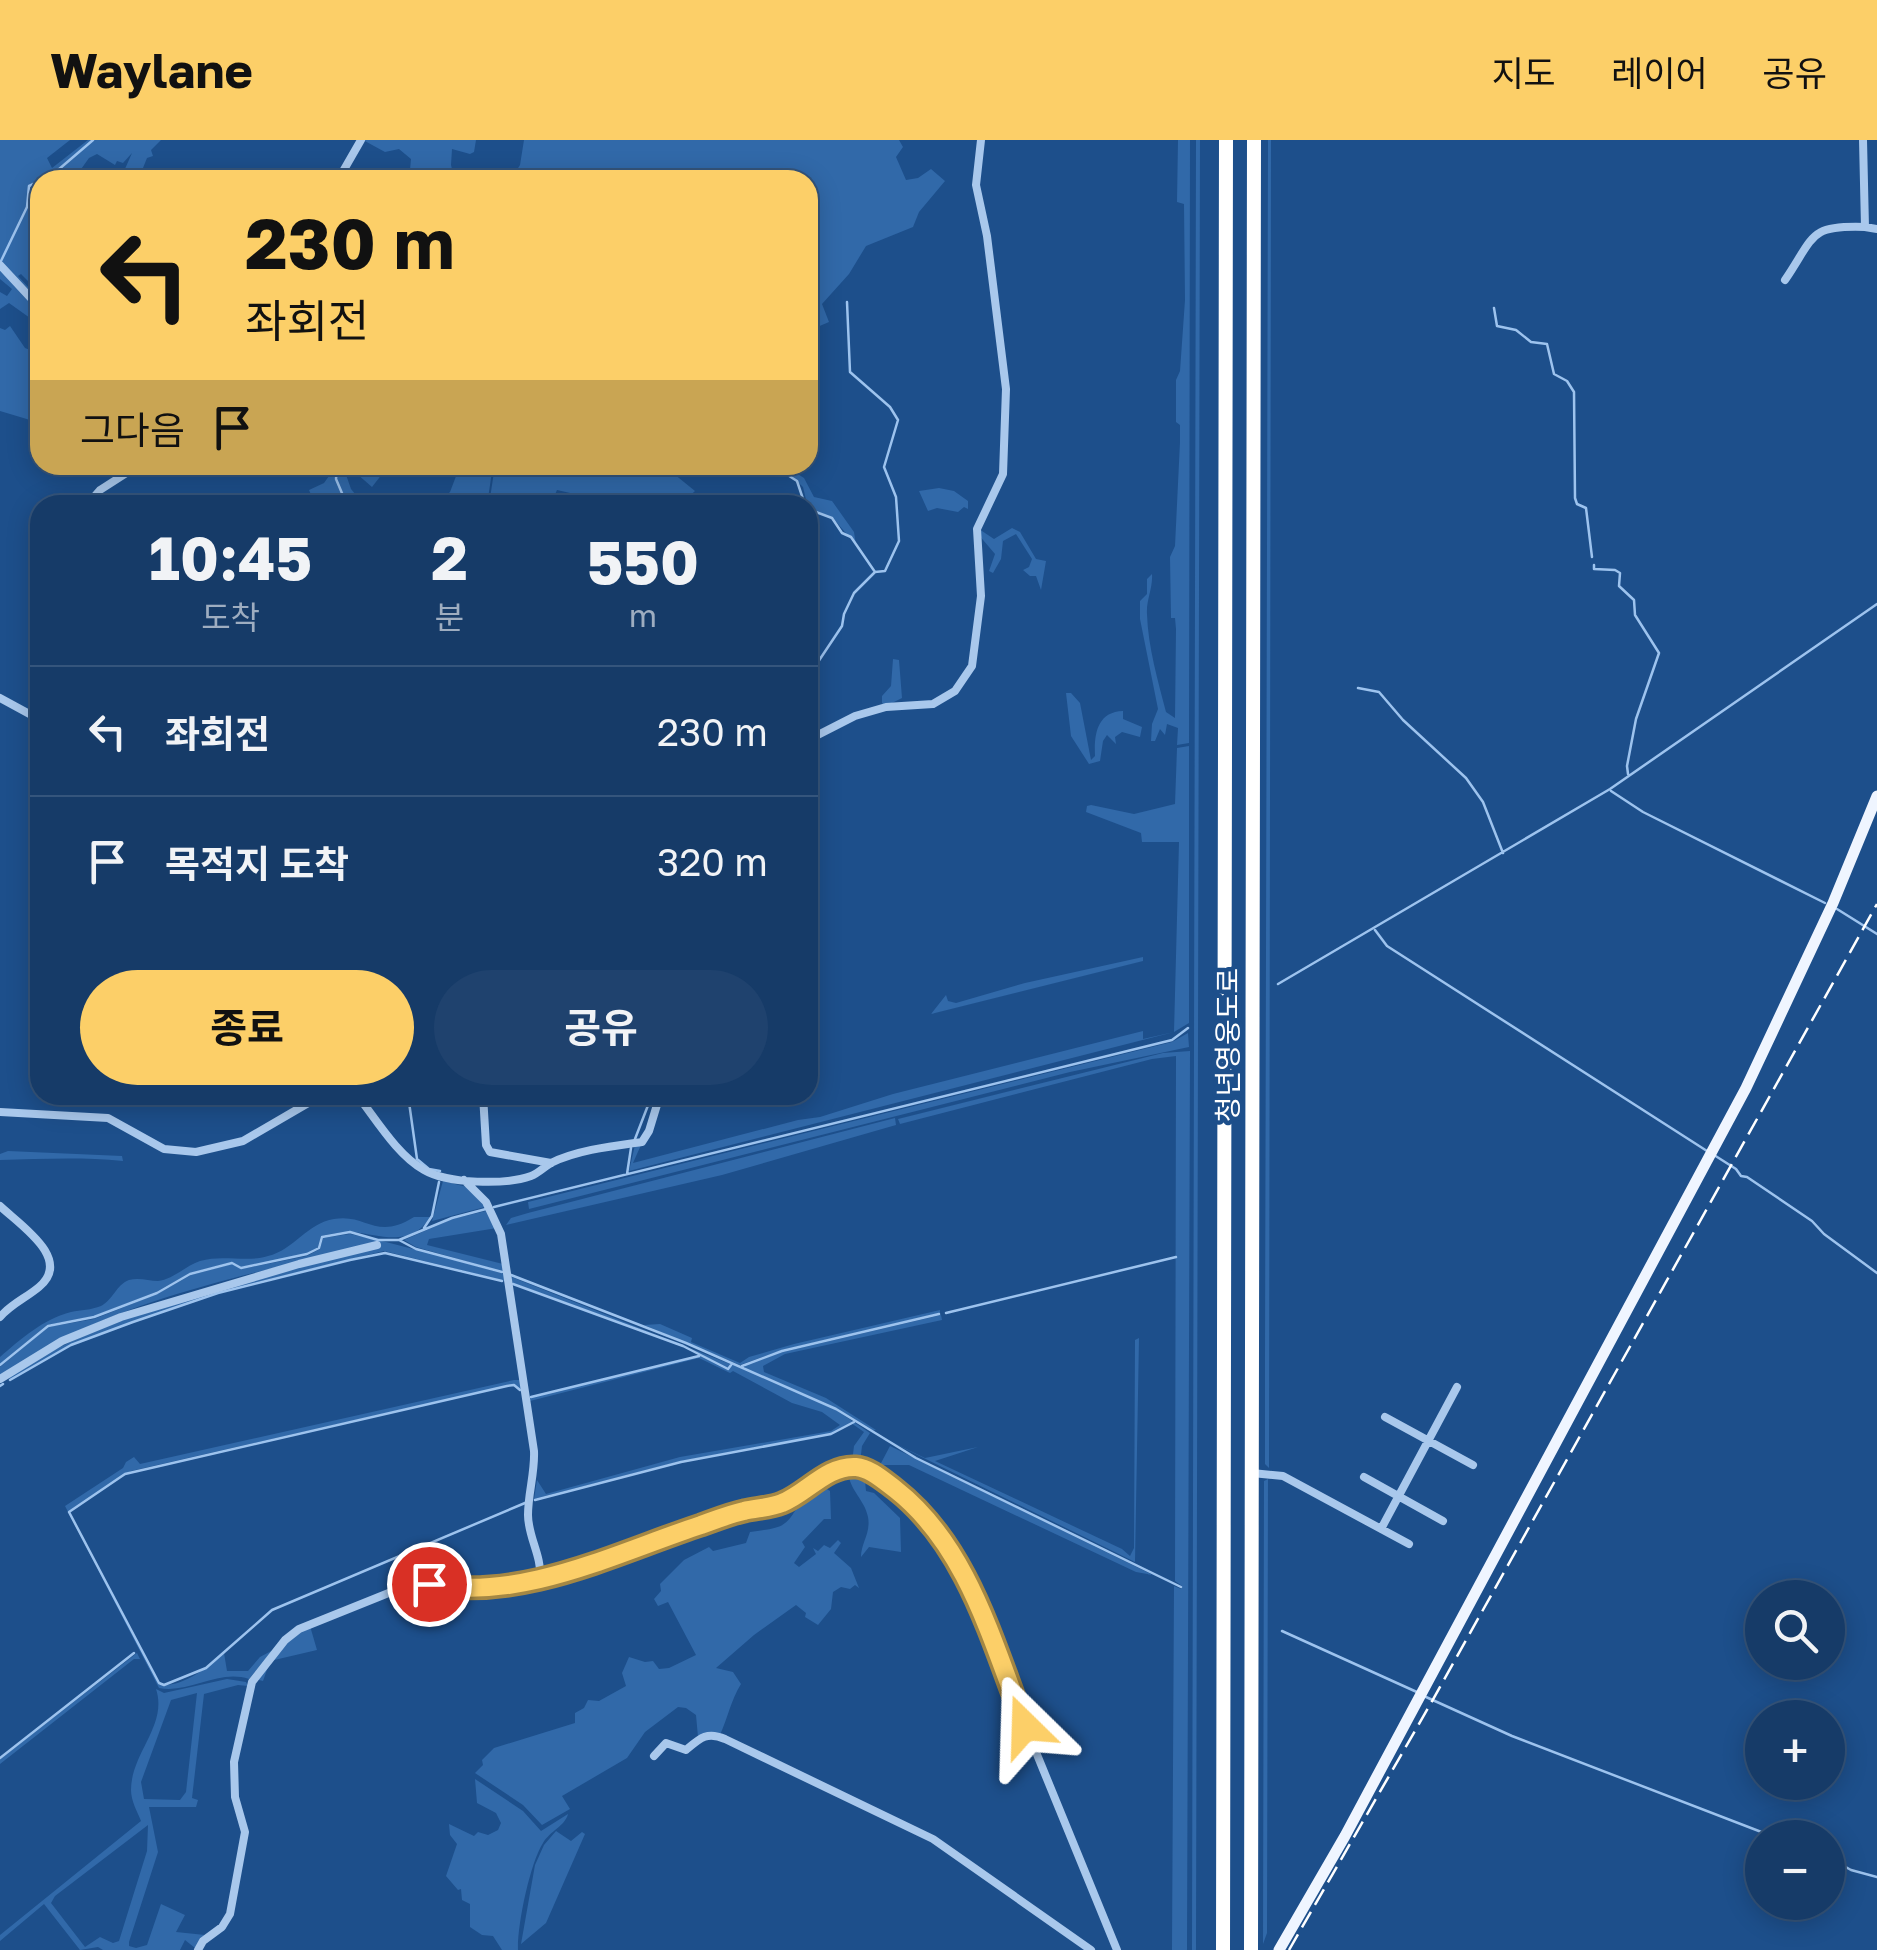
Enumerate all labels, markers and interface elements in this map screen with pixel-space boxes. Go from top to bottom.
text: Waylane [50,41,253,99]
text: 지도 [1492,52,1556,94]
text: 레이어 [1611,52,1708,94]
text: 공유 [1763,52,1827,94]
text: 230 m [245,200,455,284]
icon: left [80,210,210,340]
text: 좌회전 [245,293,369,347]
icon: arrive [205,400,260,455]
text: 그다음 [80,407,185,452]
text: 10:45 [149,521,312,593]
text: 2 [431,521,468,593]
text: 550 [587,525,699,597]
text: m [629,596,657,634]
text: 도착 [201,598,260,636]
text: 분 [435,598,464,636]
icon: left [80,704,135,759]
text: 230 m [657,709,768,754]
text: 좌회전 [165,711,270,756]
icon: arrive [80,834,135,889]
text: 320 m [657,839,768,884]
text: 목적지 도착 [165,841,349,886]
street label: 청년영웅도로 [1211,968,1244,1122]
button: 종료 [80,970,414,1085]
button: 공유 [434,970,768,1085]
pin [387,1542,472,1627]
icon: arrive [402,1557,457,1612]
map controls [1745,1580,1845,1920]
button: search [1745,1580,1845,1680]
position arrow [973,1674,1077,1778]
button: + [1745,1700,1845,1800]
button: − [1745,1820,1845,1920]

